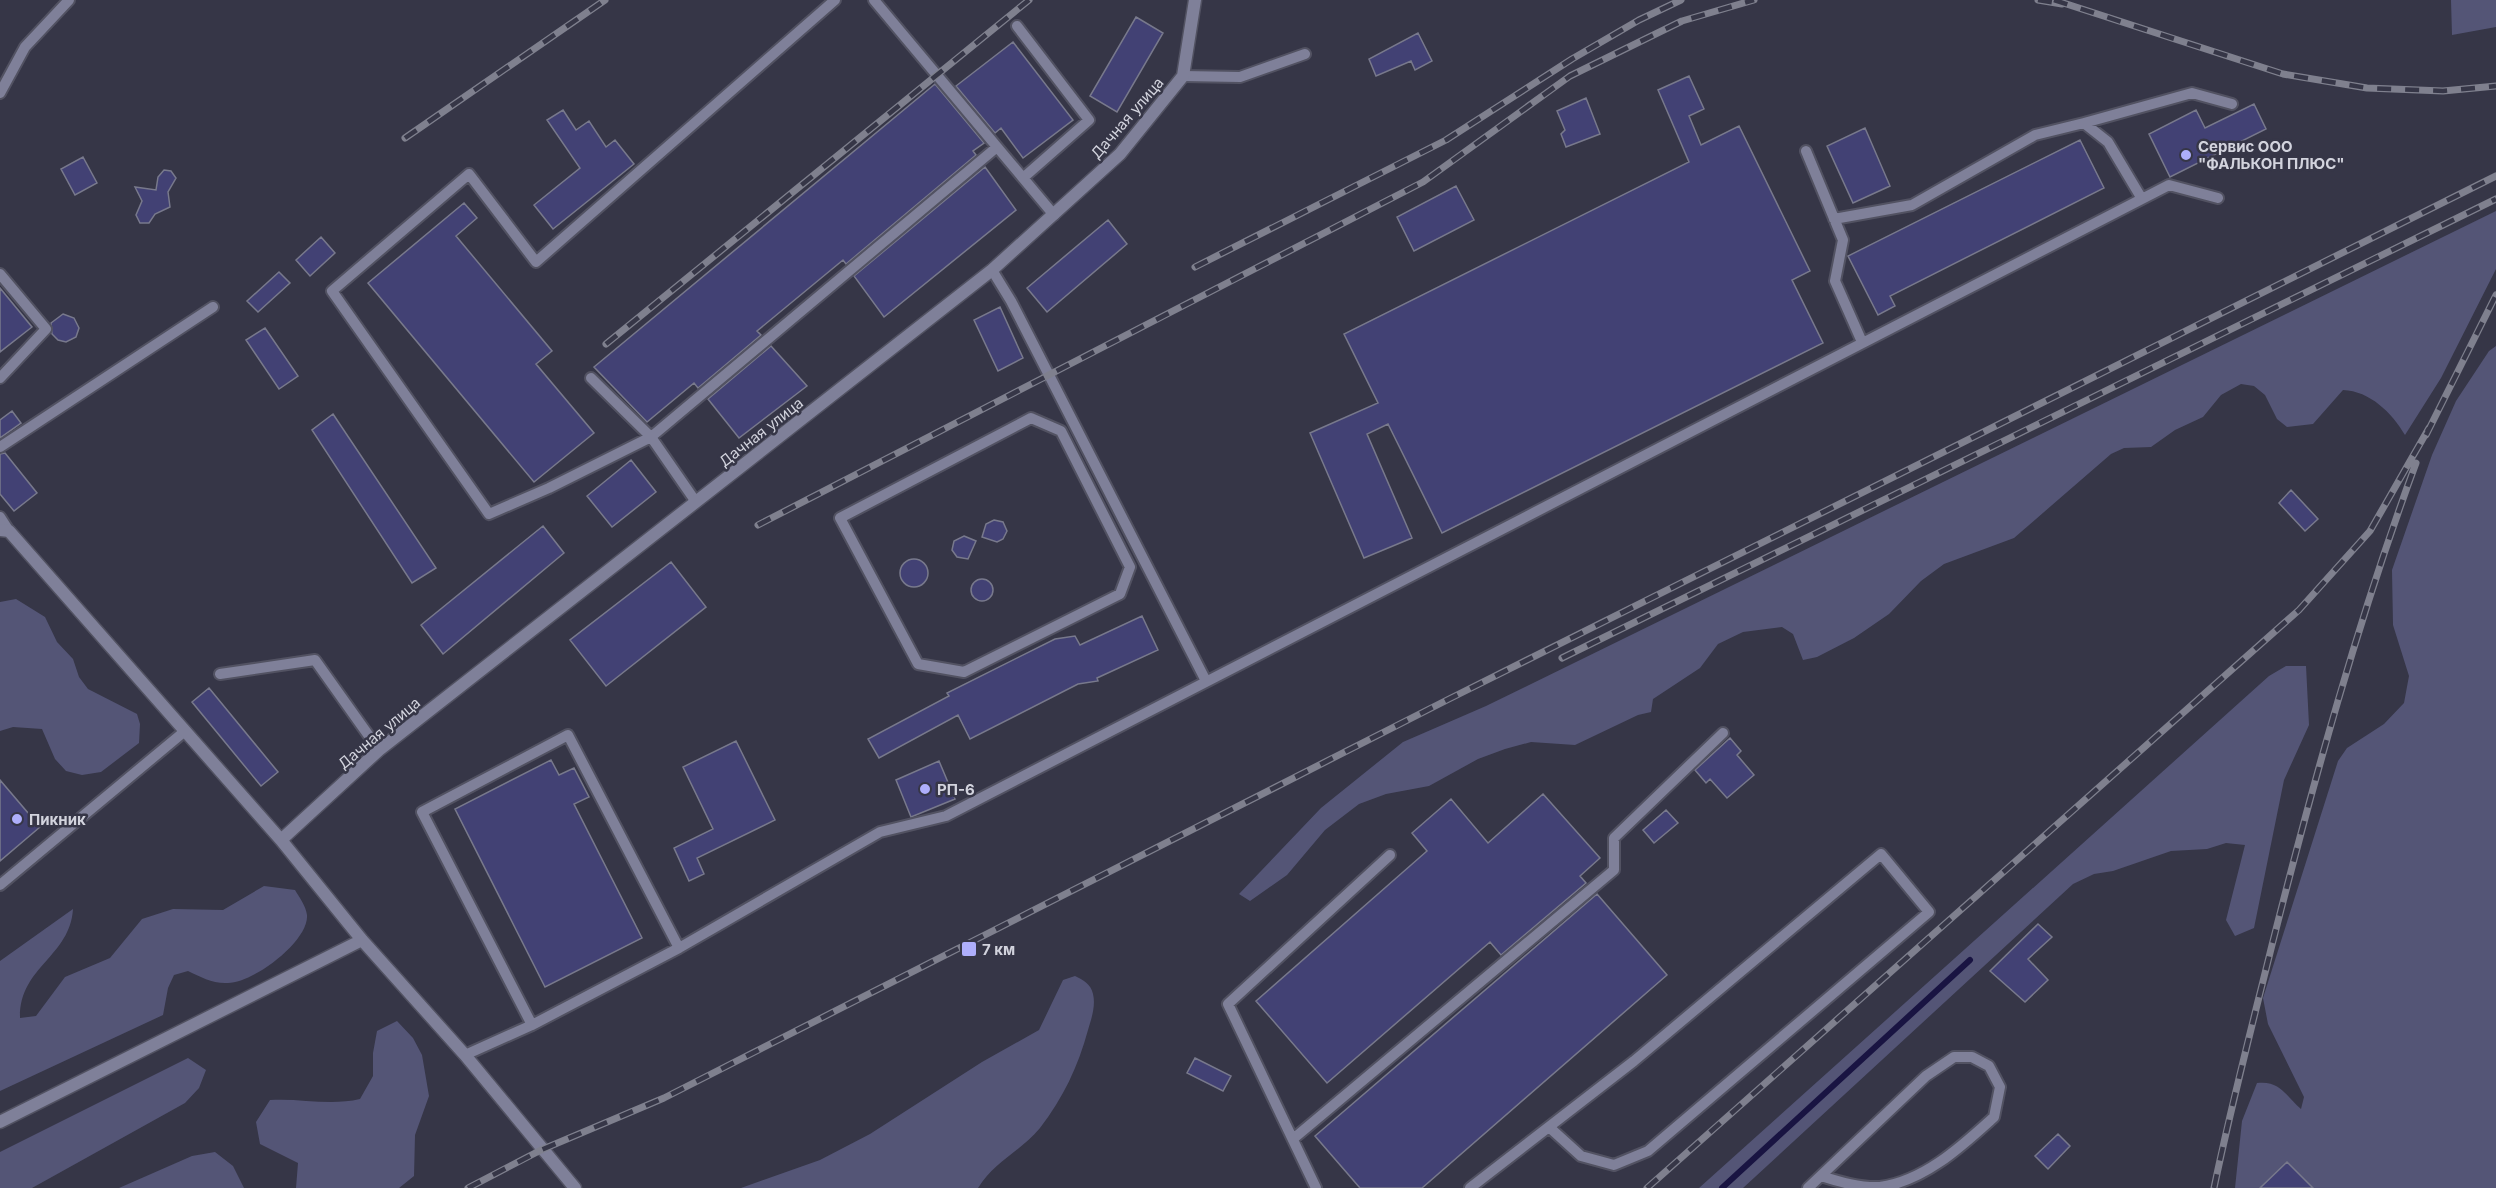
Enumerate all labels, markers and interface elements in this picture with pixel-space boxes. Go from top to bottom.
street label: Дачная улица [1086,73,1168,163]
place label: Сервис ООО "ФАЛЬКОН ПЛЮС" [2198,137,2345,173]
marker: Сервис ООО "ФАЛЬКОН ПЛЮС" [2179,148,2193,162]
street label: Дачная улица [715,393,807,471]
street label: Дачная улица [334,693,424,773]
place label: РП-6 [937,780,975,799]
marker: РП-6 [918,782,932,796]
place label: Пикник [29,810,86,829]
marker: Пикник [10,812,24,826]
marker: 7 км [960,940,978,958]
place label: 7 км [982,940,1015,959]

